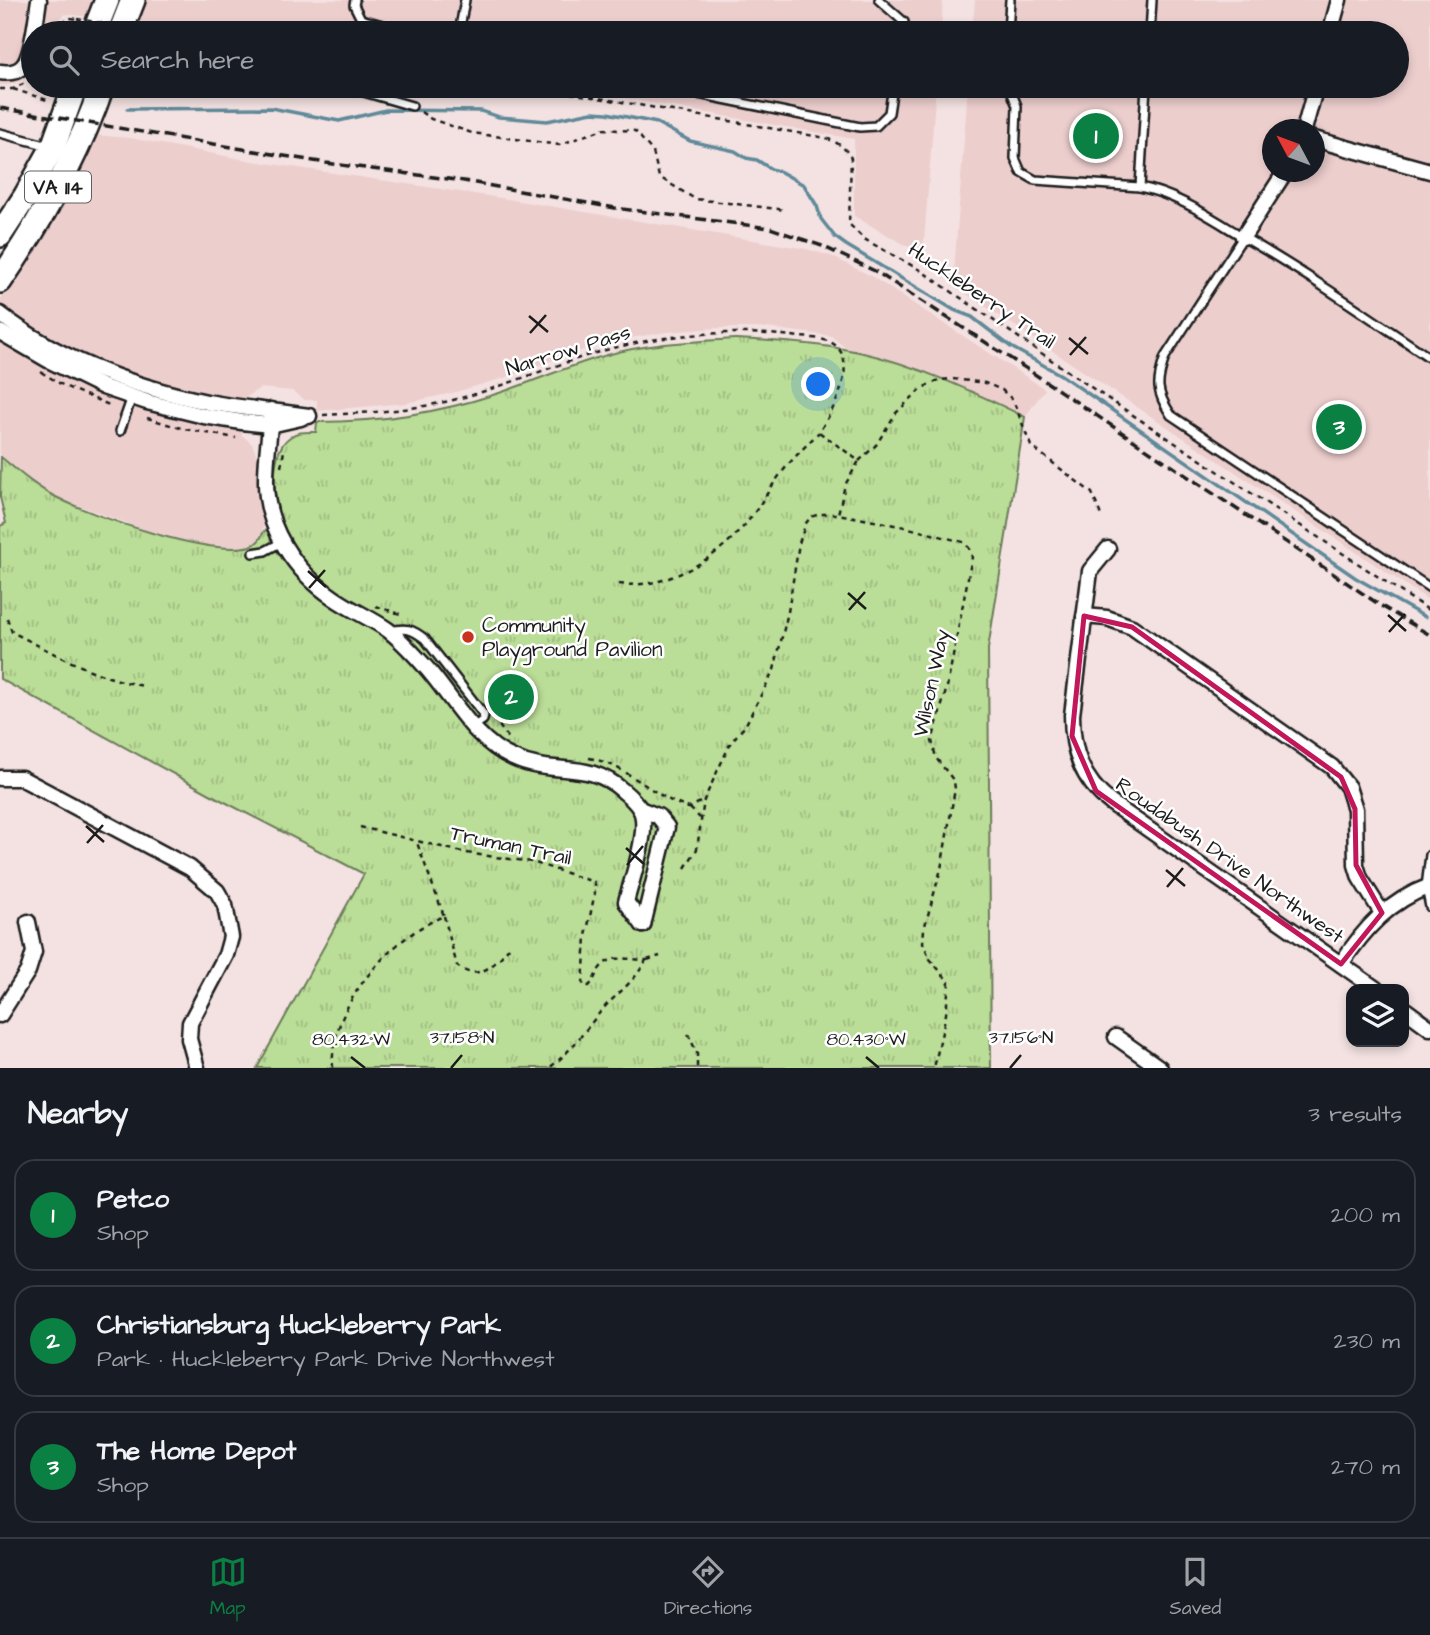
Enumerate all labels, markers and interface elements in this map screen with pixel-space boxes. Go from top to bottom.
search box [21,21,1409,98]
icon: search [45,41,83,79]
text: Search here [101,42,254,78]
pin: 1 [1073,110,1119,162]
north arrow [1262,119,1325,182]
road number: VA 114 [25,172,91,202]
street label: Huckleberry Trail [901,235,1061,357]
street label: Narrow Pass [502,318,634,383]
your location [801,367,835,401]
pin: 3 [1316,401,1362,453]
place label: Community Playground Pavilion [482,611,662,666]
street label: Wilson Way [906,626,959,740]
marker: Community Playground Pavilion [460,629,476,645]
pin: 2 [488,671,534,723]
street label: Roudabush Drive Northwest [1110,770,1350,951]
street label: Truman Trail [448,819,574,872]
map controls [1346,984,1409,1047]
button: layers [1346,984,1409,1047]
text: 37.158°N [430,1025,494,1050]
text: 37.156°N [989,1025,1053,1050]
text: 80.432°W [312,1027,390,1052]
text: 80.430°W [826,1027,906,1052]
text: Nearby [28,1093,128,1135]
text: 3 results [1308,1098,1402,1130]
text: Petco [97,1181,169,1217]
text: 1 [52,1199,54,1231]
text: 200 m [1331,1199,1400,1231]
text: Shop [97,1217,149,1249]
text: Christiansburg Huckleberry Park [97,1307,501,1343]
text: 2 [46,1325,60,1357]
text: 230 m [1334,1325,1400,1357]
text: Park · Huckleberry Park Drive Northwest [97,1343,554,1375]
text: The Home Depot [97,1433,296,1469]
text: 3 [47,1451,59,1483]
text: 270 m [1331,1451,1400,1483]
text: Shop [97,1469,149,1501]
tab: Map [209,1553,247,1622]
tab: Directions [664,1553,752,1622]
tab: Saved [1170,1553,1221,1622]

